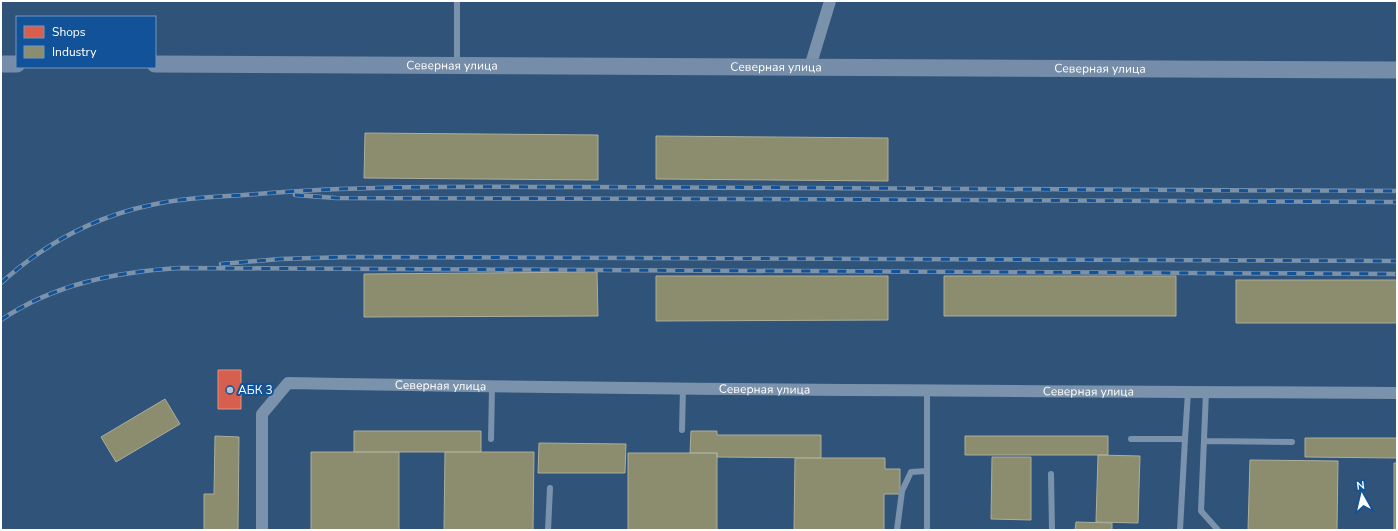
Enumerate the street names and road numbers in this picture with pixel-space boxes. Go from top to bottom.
street label: Северная улица [406,57,498,74]
street label: Северная улица [730,59,822,75]
street label: Северная улица [1054,60,1146,77]
street label: Северная улица [395,377,486,394]
street label: Северная улица [719,381,810,398]
street label: Северная улица [1043,383,1134,400]

